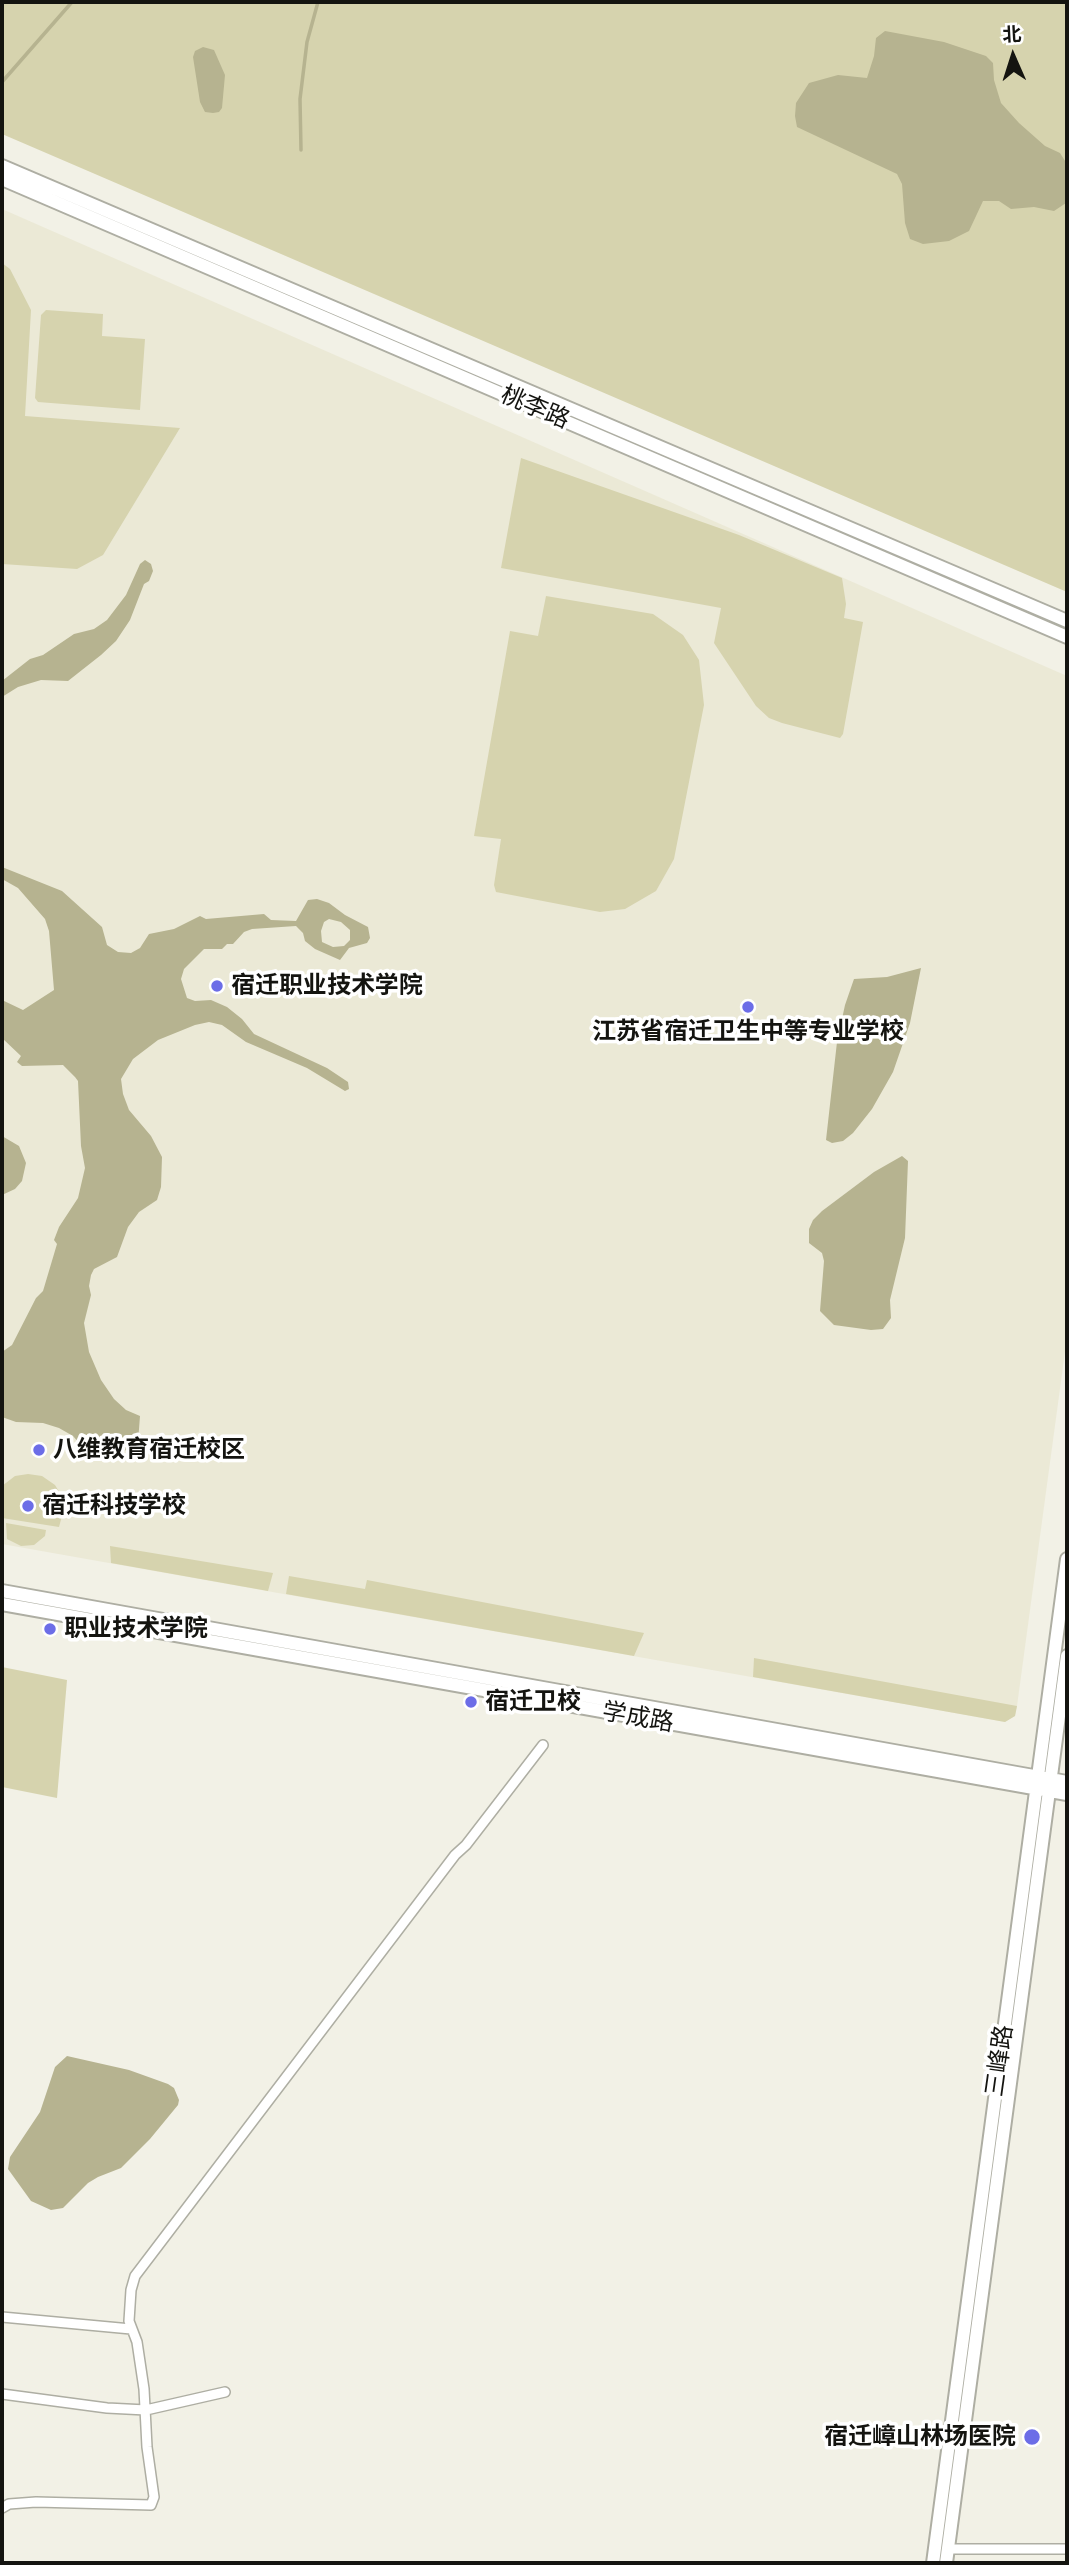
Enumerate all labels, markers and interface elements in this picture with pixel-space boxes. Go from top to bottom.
north arrow [978,21,1048,91]
text: 北 [1002,23,1022,47]
street label: 桃李路 [496,381,574,435]
place label: 宿迁职业技术学院 [231,972,423,1000]
marker: 宿迁职业技术学院 [209,978,225,994]
marker: 江苏省宿迁卫生中等专业学校 [740,999,756,1015]
place label: 江苏省宿迁卫生中等专业学校 [592,1018,904,1046]
place label: 八维教育宿迁校区 [53,1436,245,1464]
marker: 八维教育宿迁校区 [31,1442,47,1458]
place label: 宿迁科技学校 [42,1492,186,1520]
marker: 宿迁科技学校 [20,1498,36,1514]
place label: 职业技术学院 [64,1615,208,1643]
marker: 职业技术学院 [42,1621,58,1637]
place label: 宿迁卫校 [485,1688,581,1716]
marker: 宿迁卫校 [463,1694,479,1710]
street label: 学成路 [600,1698,676,1738]
street label: 三峰路 [981,2023,1019,2099]
place label: 宿迁嶂山林场医院 [824,2423,1016,2451]
marker: 宿迁嶂山林场医院 [1022,2427,1042,2447]

